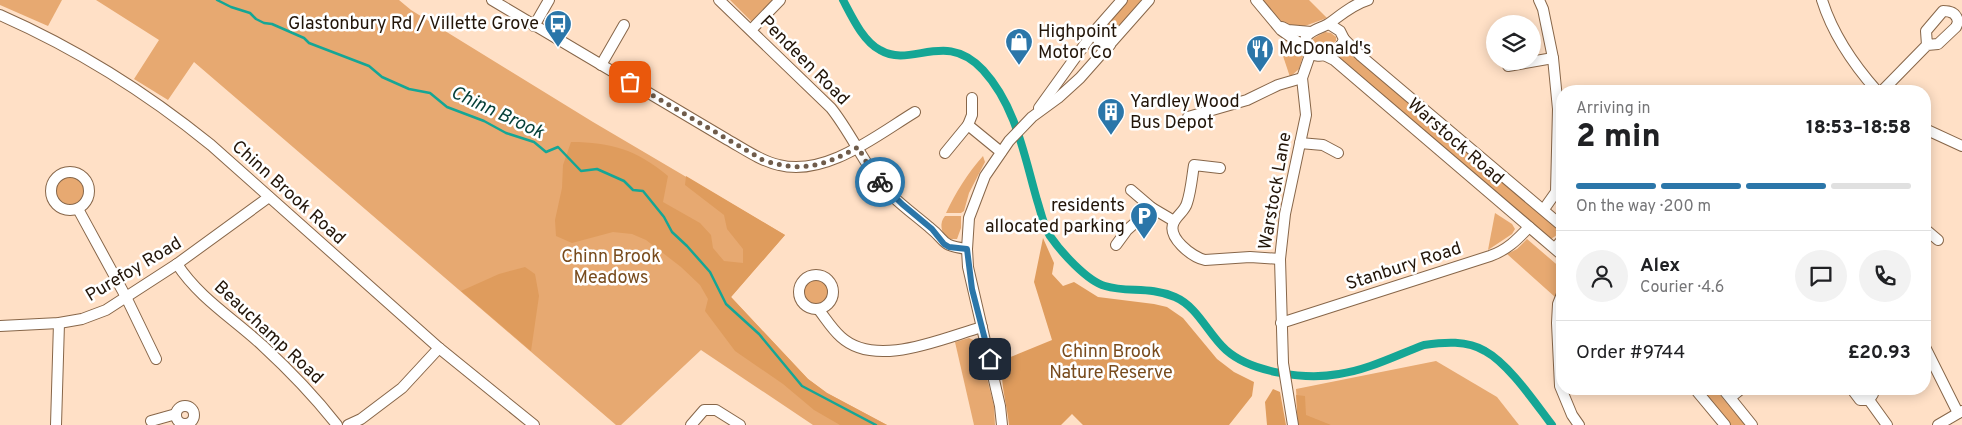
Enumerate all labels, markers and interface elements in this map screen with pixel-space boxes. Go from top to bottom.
bus stop icon: Glastonbury Rd / Villette Grove [543,9,573,48]
street label: Pendeen Road [754,11,854,111]
place label: Glastonbury Rd / Villette Grove [288,13,539,36]
map controls [1486,15,1541,70]
button: layers [1486,15,1541,70]
place label: Highpoint Motor Co [1038,21,1117,65]
shop icon: Highpoint Motor Co [1004,27,1034,66]
restaurant icon: McDonald's [1245,34,1275,73]
place label: McDonald's [1279,38,1371,61]
pin [609,61,651,103]
icon: bag [616,68,644,96]
water label: Chinn Brook [446,81,548,145]
place label: Yardley Wood Bus Depot [1130,91,1240,135]
street label: Warstock Road [1402,94,1508,190]
building icon: Yardley Wood Bus Depot [1096,97,1126,136]
text: Arriving in [1576,99,1651,119]
text: 18:53–18:58 [1806,116,1911,140]
text: 2 min [1576,118,1661,158]
street label: Warstock Lane [1254,130,1298,252]
street label: Chinn Brook Road [226,136,350,250]
courier [855,157,905,207]
icon: bike [866,168,894,196]
place label: residents allocated parking [985,195,1125,239]
text: On the way · 200 m [1576,197,1711,217]
parking icon: residents allocated parking [1129,201,1159,240]
street label: Purefoy Road [82,232,186,308]
street label: Stanbury Road [1343,238,1465,296]
park label: Chinn Brook Meadows [561,246,661,290]
button: person [1576,250,1628,302]
button: chat [1795,250,1847,302]
button: phone [1859,250,1911,302]
text: Alex [1640,254,1680,278]
street label: Beauchamp Road [208,276,328,390]
text: Courier · 4.6 [1640,278,1724,298]
pin [969,338,1011,380]
park label: Chinn Brook Nature Reserve [1049,341,1173,385]
text: Order #9744 [1576,341,1685,365]
text: £20.93 [1848,341,1911,365]
icon: home [976,345,1004,373]

